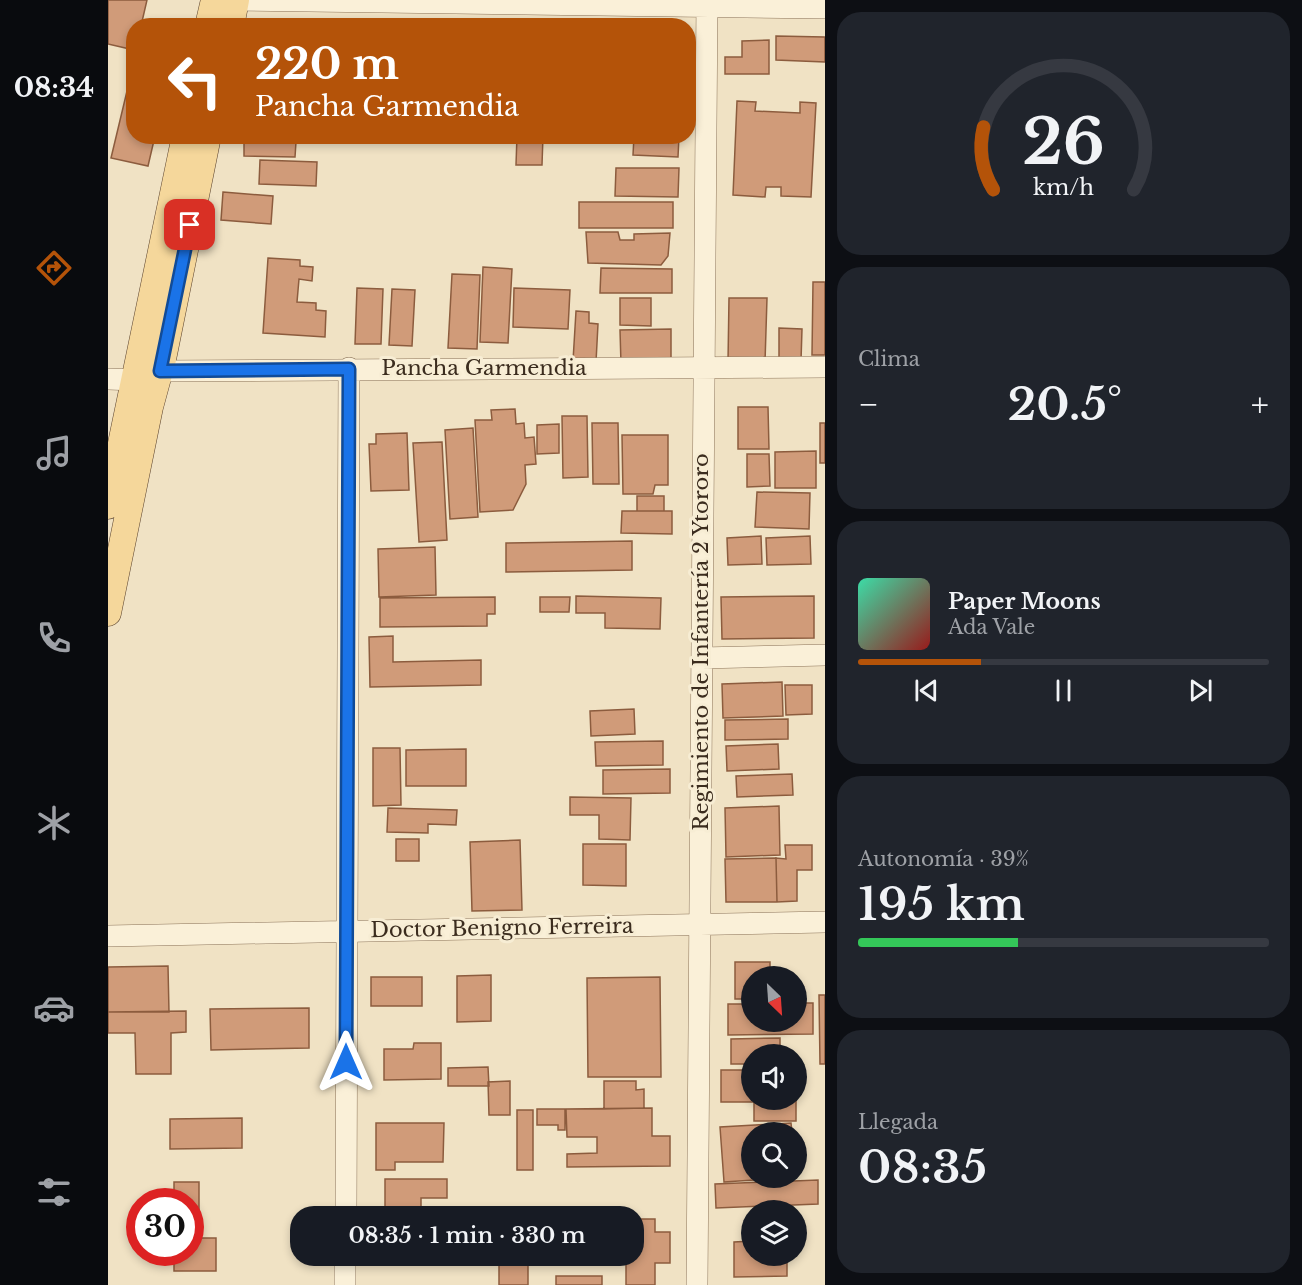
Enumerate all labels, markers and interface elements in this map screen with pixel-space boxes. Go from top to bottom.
text: 220 m [255,38,399,90]
icon: left [156,42,234,120]
text: 08:34 [14,71,94,104]
text: Pancha Garmendia [255,90,519,123]
text: 26 [1022,103,1105,181]
text: km/h [1033,175,1094,202]
pin [164,199,215,250]
icon: arrive [173,208,206,241]
icon: directions [33,247,75,289]
text: Clima [858,347,920,371]
street label: Pancha Garmendia [381,355,587,381]
text: 20.5° [1008,376,1122,432]
text: − [858,384,879,425]
text: + [1251,384,1269,425]
icon: music [33,432,75,474]
street label: Regimiento de Infantería 2 Ytororo [688,453,714,831]
text: Paper Moons [948,588,1101,615]
text: Ada Vale [948,615,1035,639]
icon: phone [33,617,75,659]
icon: previous [910,674,943,707]
icon: pause [1047,674,1080,707]
icon: next [1184,674,1217,707]
icon: climate [33,802,75,844]
text: Autonomía · 39% [858,847,1029,871]
text: 195 km [858,876,1025,932]
street label: Doctor Benigno Ferreira [370,913,634,943]
north arrow [741,966,807,1032]
map controls [741,966,807,1266]
icon: car [33,987,75,1029]
position arrow [314,1030,378,1094]
button: sound [741,1044,807,1110]
text: Llegada [858,1110,938,1134]
button: search [741,1122,807,1188]
text: 08:35 [858,1139,987,1195]
icon: filters [33,1171,75,1213]
speed limit sign: 30 [126,1188,204,1266]
button: layers [741,1200,807,1266]
text: 08:35 · 1 min · 330 m [348,1222,586,1249]

